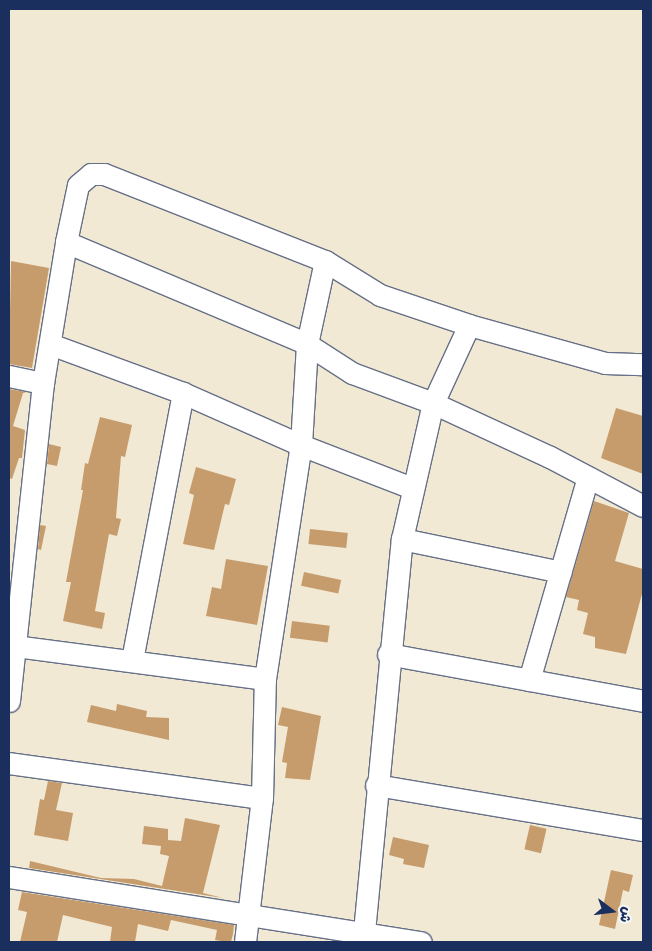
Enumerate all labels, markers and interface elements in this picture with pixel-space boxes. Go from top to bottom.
north arrow [587,886,637,936]
text: ش [615,905,639,925]

